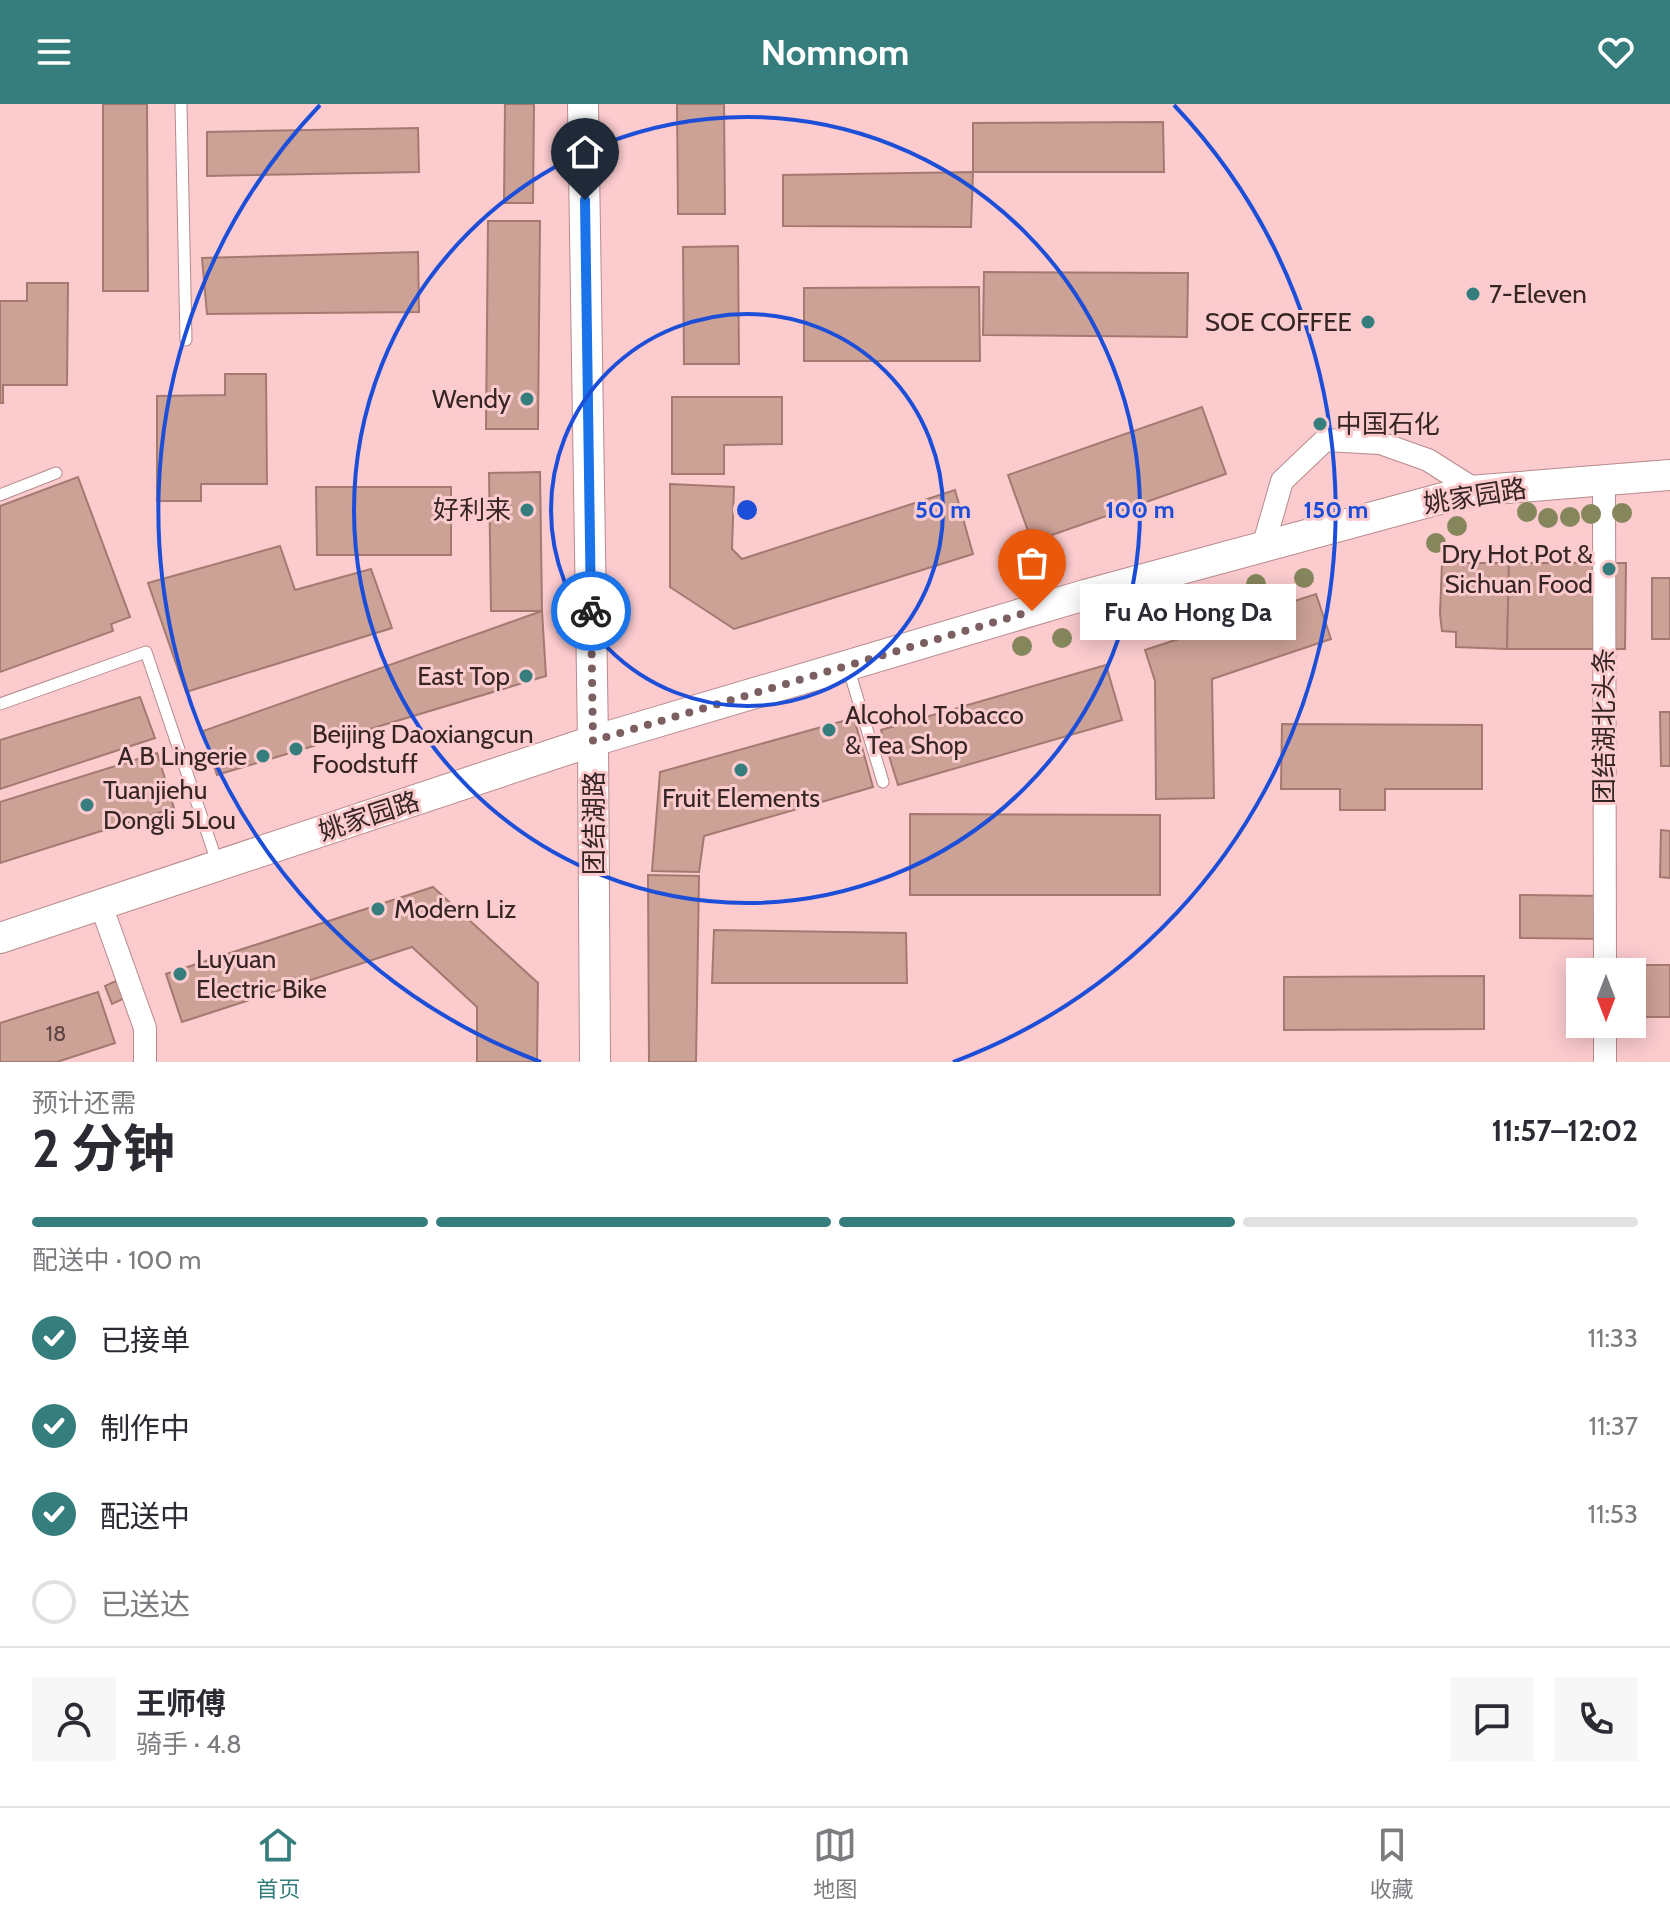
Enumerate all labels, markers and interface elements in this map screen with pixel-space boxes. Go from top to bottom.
icon: menu [32,30,76,74]
text: Nomnom [761,30,909,74]
icon: heart [1594,30,1638,74]
pin [551,118,619,200]
icon: home [563,130,607,174]
place label: 7-Eleven [1489,278,1587,310]
marker: 7-Eleven [1464,285,1482,303]
place label: SOE COFFEE [1205,306,1352,338]
marker: SOE COFFEE [1359,313,1377,331]
place label: Wendy [432,383,511,415]
marker: Wendy [518,390,536,408]
place label: 中国石化 [1336,408,1440,440]
marker: 中国石化 [1311,415,1329,433]
street label: 姚家园路 [1421,472,1529,520]
place label: 好利来 [433,494,511,526]
text: 50 m [915,495,971,524]
text: 100 m [1105,495,1175,524]
text: 150 m [1304,495,1368,524]
centre of rings [733,496,761,524]
marker: 好利来 [518,501,536,519]
pin [998,529,1066,611]
place label: Dry Hot Pot & Sichuan Food [1441,538,1593,600]
icon: bag [1010,541,1054,585]
marker: Dry Hot Pot & Sichuan Food [1600,560,1618,578]
courier [551,571,631,651]
callout: Fu Ao Hong Da [1080,583,1296,639]
icon: bike [569,589,613,633]
text: Fu Ao Hong Da [1104,596,1272,628]
street label: 团结湖北头条 [1588,648,1620,804]
place label: East Top [417,660,510,692]
marker: East Top [517,667,535,685]
place label: Alcohol Tobacco & Tea Shop [845,699,1024,761]
place label: Beijing Daoxiangcun Foodstuff [312,718,533,780]
marker: Alcohol Tobacco & Tea Shop [820,721,838,739]
place label: A B Lingerie [117,740,247,772]
marker: Beijing Daoxiangcun Foodstuff [287,740,305,758]
marker: A B Lingerie [254,747,272,765]
marker: Fruit Elements [732,761,750,779]
street label: 团结湖路 [578,771,610,875]
place label: Tuanjiehu Dongli 5Lou [103,774,236,836]
place label: Fruit Elements [662,782,820,814]
street label: 姚家园路 [315,785,423,847]
marker: Tuanjiehu Dongli 5Lou [78,796,96,814]
place label: Modern Liz [394,893,516,925]
marker: Modern Liz [369,900,387,918]
place label: Luyuan Electric Bike [196,943,327,1005]
north arrow [1566,958,1646,1038]
map controls [1566,958,1646,1038]
marker: Luyuan Electric Bike [171,965,189,983]
house number: 18 [46,1020,66,1047]
text: 预计还需 [32,1087,136,1119]
text: 11:57–12:02 [1491,1112,1638,1149]
text: 2 分钟 [32,1117,175,1180]
text: 配送中 · 100 m [32,1244,201,1276]
icon: check [32,1316,76,1360]
text: 已接单 [100,1322,190,1359]
text: 11:33 [1588,1322,1638,1354]
icon: check [32,1404,76,1448]
text: 制作中 [100,1410,190,1447]
text: 11:37 [1588,1410,1638,1442]
icon: check [32,1492,76,1536]
text: 配送中 [100,1498,190,1535]
text: 11:53 [1588,1498,1638,1530]
text: 已送达 [100,1586,190,1623]
button: person [32,1677,116,1761]
button: chat [1450,1677,1534,1761]
button: phone [1554,1677,1638,1761]
text: 王师傅 [136,1685,226,1722]
text: 骑手 · 4.8 [136,1728,242,1760]
tab: 首页 [256,1823,300,1903]
tab: 地图 [813,1823,857,1903]
tab: 收藏 [1370,1823,1414,1903]

